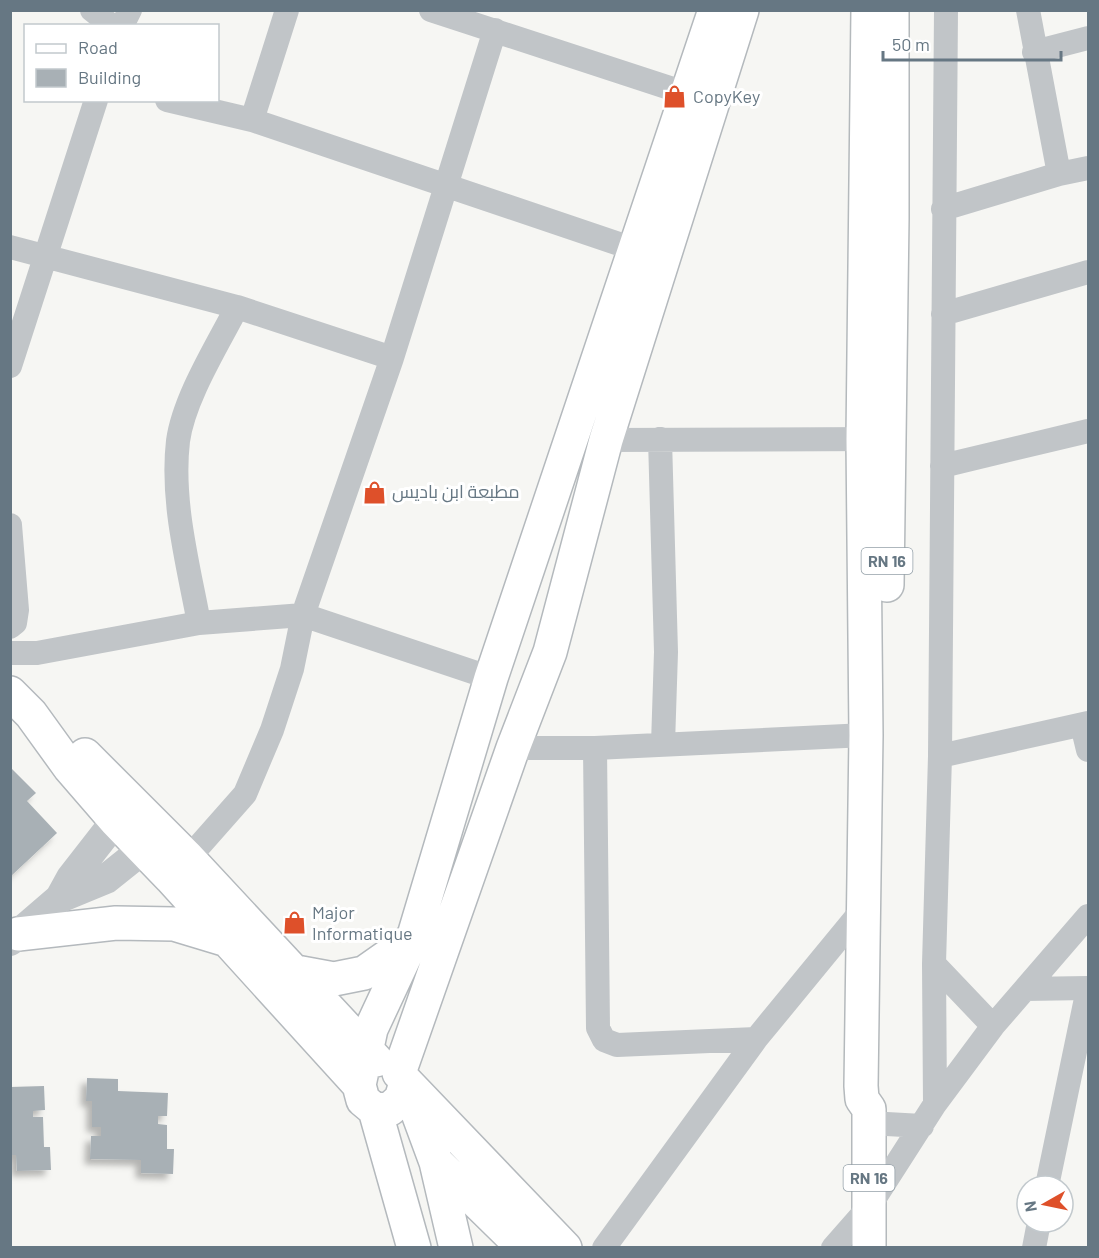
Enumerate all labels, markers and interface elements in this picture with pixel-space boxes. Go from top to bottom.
legend [24,24,219,102]
scale bar [883,24,1062,62]
text: 50 m [892,33,930,55]
text: Road [78,36,118,58]
text: Building [78,66,141,88]
shop icon: CopyKey [662,84,688,110]
place label: CopyKey [693,85,760,107]
shop icon: مطبعة ابن باديس [361,479,387,505]
place label: مطبعة ابن باديس [392,480,520,503]
road number: RN 16 [862,548,912,574]
place label: Major Informatique [312,901,413,944]
shop icon: Major Informatique [281,910,307,936]
road number: RN 16 [844,1165,894,1191]
north arrow [1015,1174,1075,1234]
text: N [1019,1200,1040,1213]

